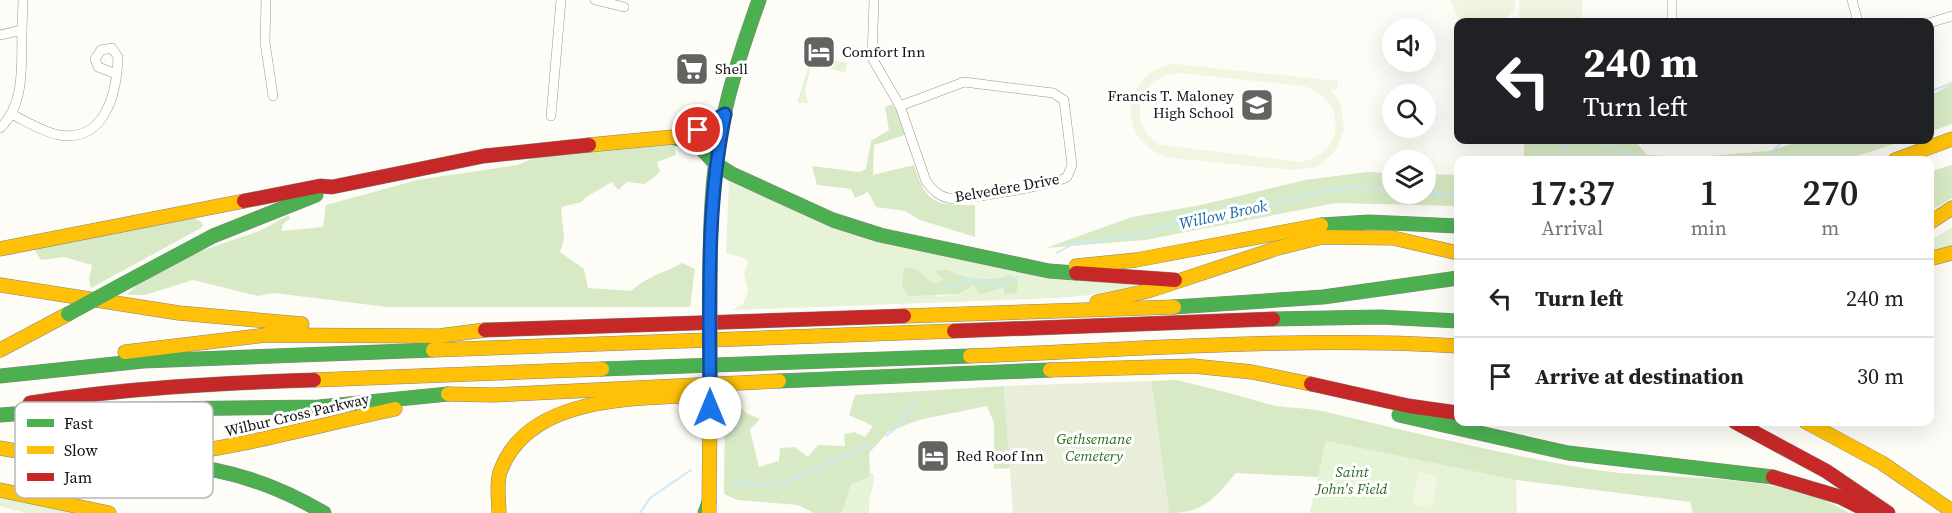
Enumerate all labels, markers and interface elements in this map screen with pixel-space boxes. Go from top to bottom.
map controls [1382,18,1436,204]
button: sound [1382,18,1436,72]
text: 240 m [1583,33,1698,91]
hotel icon: Comfort Inn [801,34,837,70]
place label: Comfort Inn [842,41,925,62]
icon: left [1484,42,1562,120]
supermarket icon: Shell [674,51,710,87]
place label: Shell [715,58,749,79]
button: search [1382,84,1436,138]
place label: Francis T. Maloney High School [1108,85,1235,123]
school or university icon: Francis T. Maloney High School [1239,87,1275,123]
text: Turn left [1583,88,1687,125]
pin [672,104,723,155]
icon: arrive [681,113,714,146]
button: layers [1382,150,1436,204]
street label: Belvedere Drive [953,168,1061,207]
text: 17:37 [1530,168,1615,217]
text: 1 [1699,168,1718,217]
text: 270 [1802,168,1858,217]
water label: Willow Brook [1177,194,1269,234]
text: Arrival [1541,214,1603,242]
text: min [1691,214,1727,242]
text: m [1821,214,1839,242]
icon: left [1484,282,1517,315]
text: Turn left [1535,283,1623,313]
text: 240 m [1846,283,1904,313]
icon: arrive [1484,360,1517,393]
text: Arrive at destination [1535,361,1744,391]
text: 30 m [1857,361,1904,391]
position arrow [678,376,742,440]
street label: Wilbur Cross Parkway [223,388,372,441]
legend [15,402,213,498]
text: Fast [64,412,94,434]
park label: Gethsemane Cemetery [1056,428,1132,466]
hotel icon: Red Roof Inn [915,438,951,474]
text: Slow [64,439,99,461]
place label: Red Roof Inn [956,445,1044,466]
park label: Saint John's Field [1315,461,1388,499]
text: Jam [63,466,92,488]

